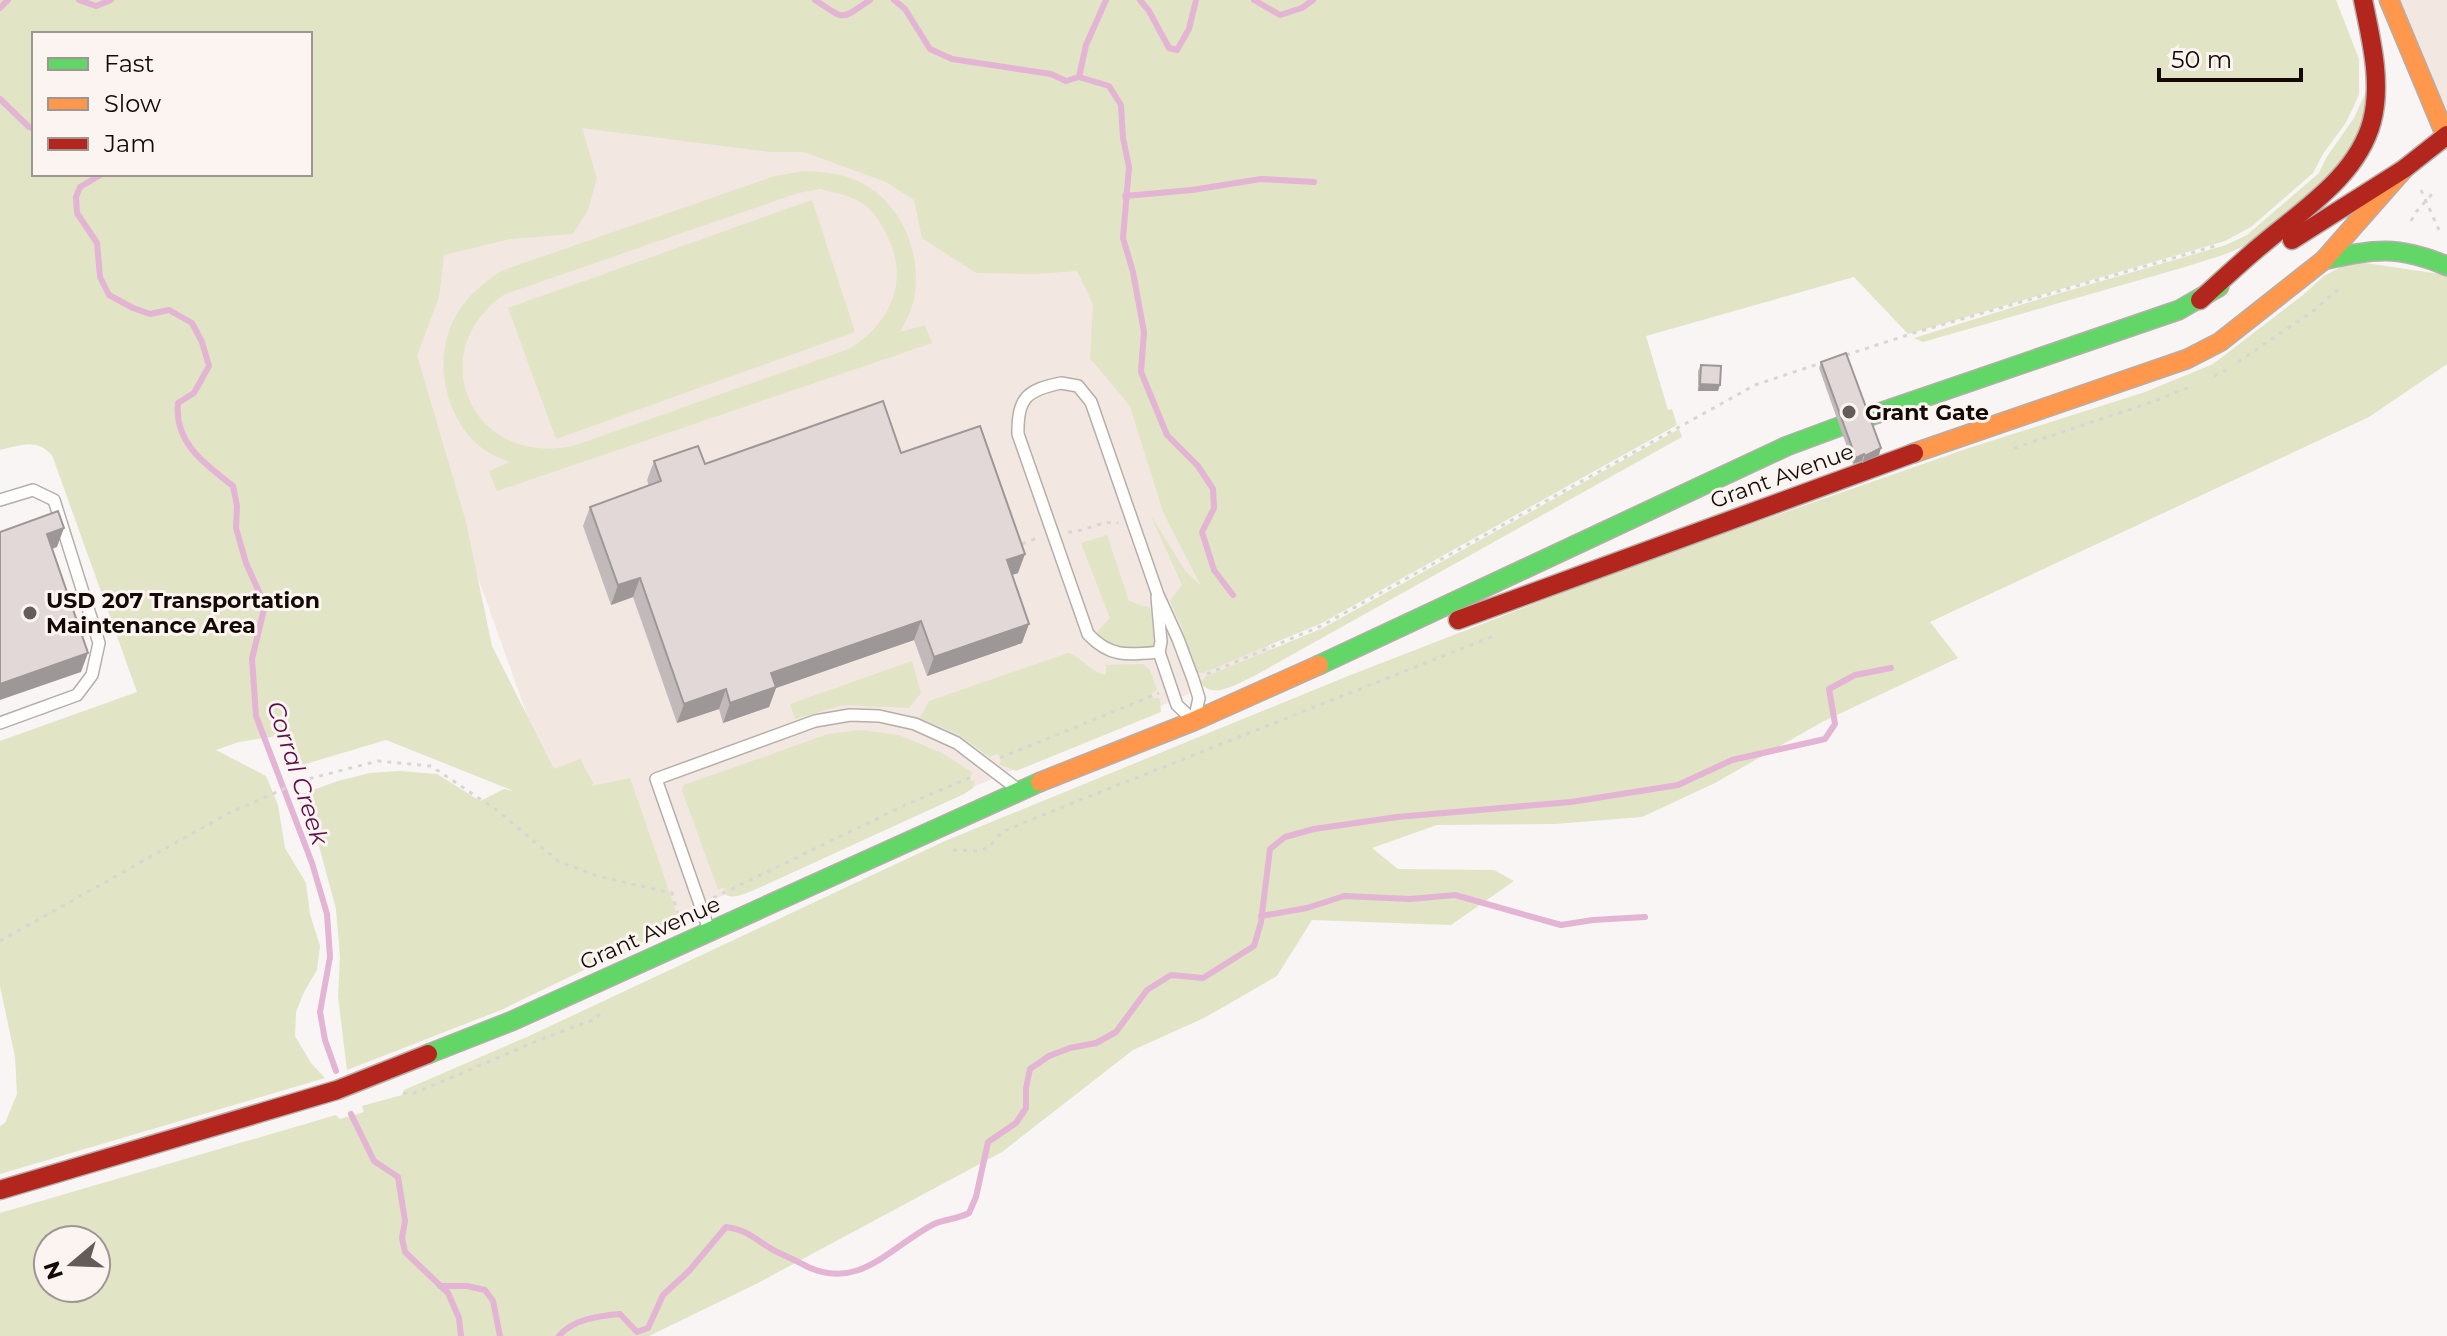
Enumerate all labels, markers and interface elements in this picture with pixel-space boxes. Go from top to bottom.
legend [32,32,312,176]
scale bar [2159,32,2301,82]
text: 50 m [2171,45,2232,74]
text: Fast [104,49,155,78]
text: Slow [104,89,161,118]
text: Jam [103,129,156,158]
place label: Grant Gate [1865,399,1989,426]
marker: Grant Gate [1840,403,1858,421]
street label: Grant Avenue [1707,438,1857,514]
place label: USD 207 Transportation Maintenance Area [46,587,320,639]
marker: USD 207 Transportation Maintenance Area [21,604,39,622]
water label: Corral Creek [261,697,335,850]
street label: Grant Avenue [576,890,724,976]
north arrow [32,1224,112,1304]
text: N [38,1258,69,1283]

